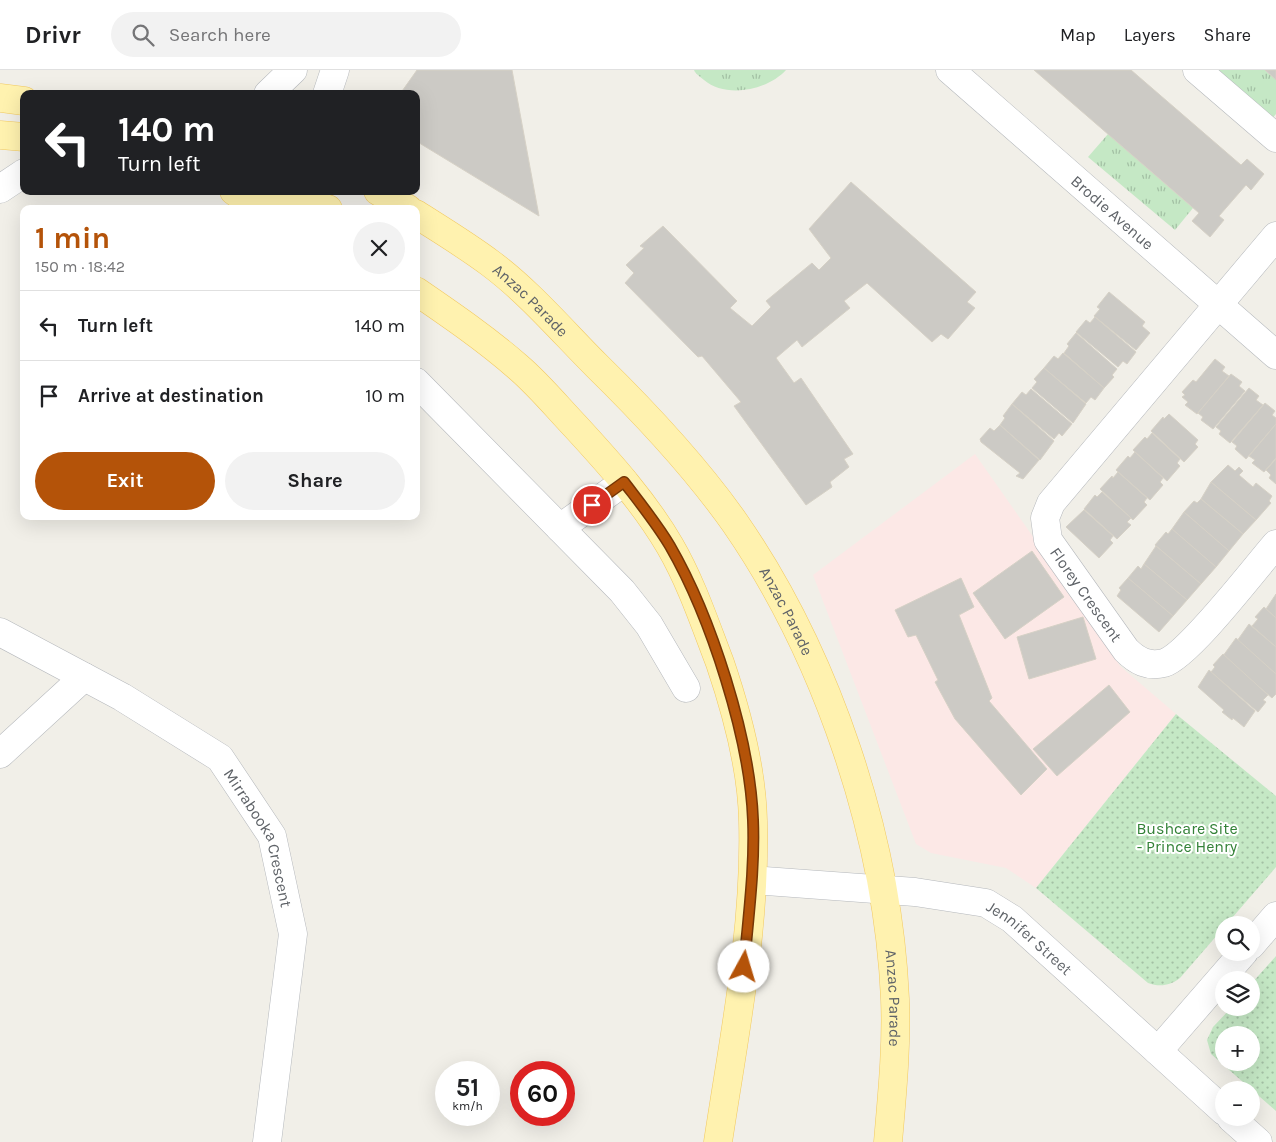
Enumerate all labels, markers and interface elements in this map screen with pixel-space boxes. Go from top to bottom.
search box [111,12,461,57]
text: Drivr [25,21,81,49]
icon: search [129,21,157,49]
text: Search here [169,24,271,46]
text: Map [1060,24,1096,46]
text: Layers [1124,24,1176,46]
text: Share [1204,24,1251,46]
text: 140 m [118,109,216,150]
icon: left [35,110,100,175]
text: Turn left [118,151,201,177]
street label: Brodie Avenue [1067,171,1158,253]
text: 1 min [35,220,110,256]
button: close [353,222,405,274]
text: 150 m · 18:42 [35,257,125,276]
street label: Anzac Parade [489,260,573,340]
icon: left [35,312,63,340]
text: Turn left [78,315,153,337]
text: 140 m [355,315,405,337]
icon: arrive [35,382,63,410]
text: Arrive at destination [78,385,264,407]
text: 10 m [365,385,405,407]
button: Exit [35,452,215,510]
button: Share [225,452,405,510]
pin [571,484,613,526]
icon: arrive [578,491,606,519]
street label: Florey Crescent [1047,543,1126,645]
street label: Anzac Parade [756,563,818,658]
street label: Mirrabooka Crescent [220,765,296,909]
park label: Bushcare Site - Prince Henry [1136,819,1238,856]
street label: Jennifer Street [983,896,1076,979]
map controls [1215,916,1260,1126]
button: search [1215,916,1260,961]
position arrow [717,940,769,992]
street label: Anzac Parade [882,949,905,1047]
button: layers [1215,971,1260,1016]
button: + [1215,1026,1260,1071]
speed limit sign: 60 [510,1061,575,1126]
text: 51 [456,1073,479,1102]
button: − [1215,1081,1260,1126]
text: km/h [452,1099,483,1113]

